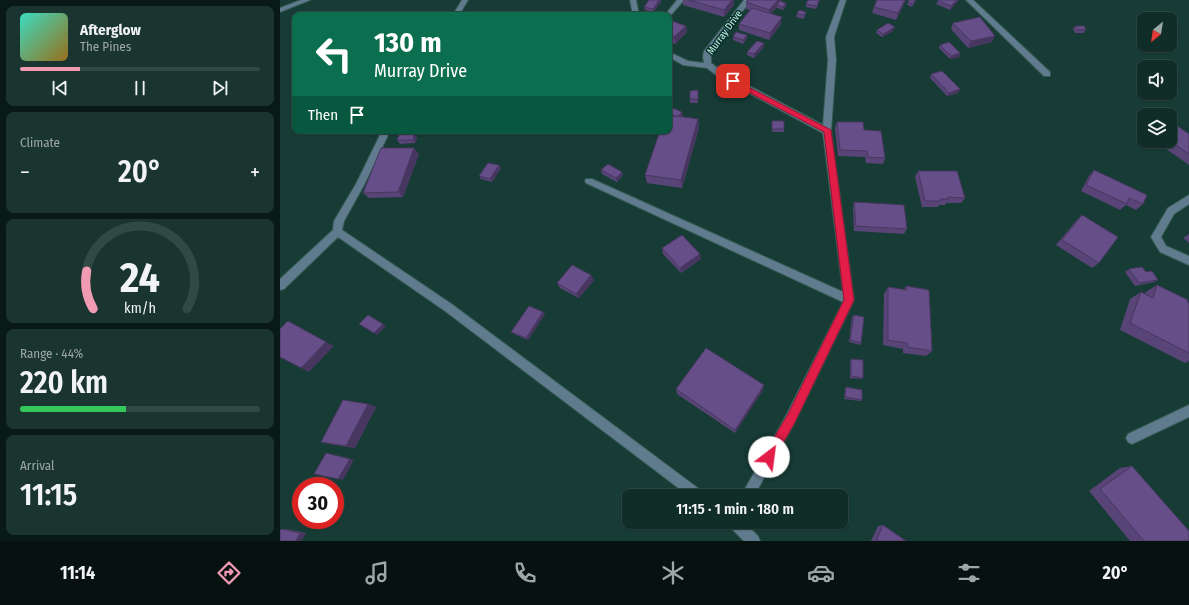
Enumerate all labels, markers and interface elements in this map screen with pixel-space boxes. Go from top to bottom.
street label: Murray Drive [705,8,745,57]
north arrow [1137,12,1177,52]
map controls [1137,12,1177,148]
text: Afterglow [80,21,141,39]
text: 130 m [374,26,442,59]
icon: left [308,28,360,80]
text: The Pines [80,39,131,54]
text: Murray Drive [374,60,467,82]
button: sound [1137,60,1177,100]
pin [716,64,750,98]
icon: arrive [722,70,744,92]
icon: previous [49,77,71,99]
icon: pause [129,77,151,99]
icon: next [209,77,231,99]
icon: arrive [346,104,368,126]
text: Then [308,106,338,124]
button: layers [1137,108,1177,148]
text: Climate [20,135,60,150]
text: 20° [118,154,162,190]
text: − [20,159,30,186]
text: + [250,159,260,186]
text: 24 [119,252,160,302]
text: km/h [124,299,156,316]
text: Range · 44% [20,346,83,361]
text: 220 km [20,365,108,401]
position arrow [748,436,790,478]
text: Arrival [20,458,54,473]
text: 11:15 [20,477,77,513]
speed limit sign: 30 [292,477,344,529]
text: 11:15 · 1 min · 180 m [676,500,794,518]
icon: directions [215,559,243,587]
icon: music [363,559,391,587]
icon: phone [511,559,539,587]
icon: climate [659,559,687,587]
icon: car [807,559,835,587]
icon: filters [955,559,983,587]
text: 11:14 [60,562,95,584]
text: 20° [1102,562,1129,584]

